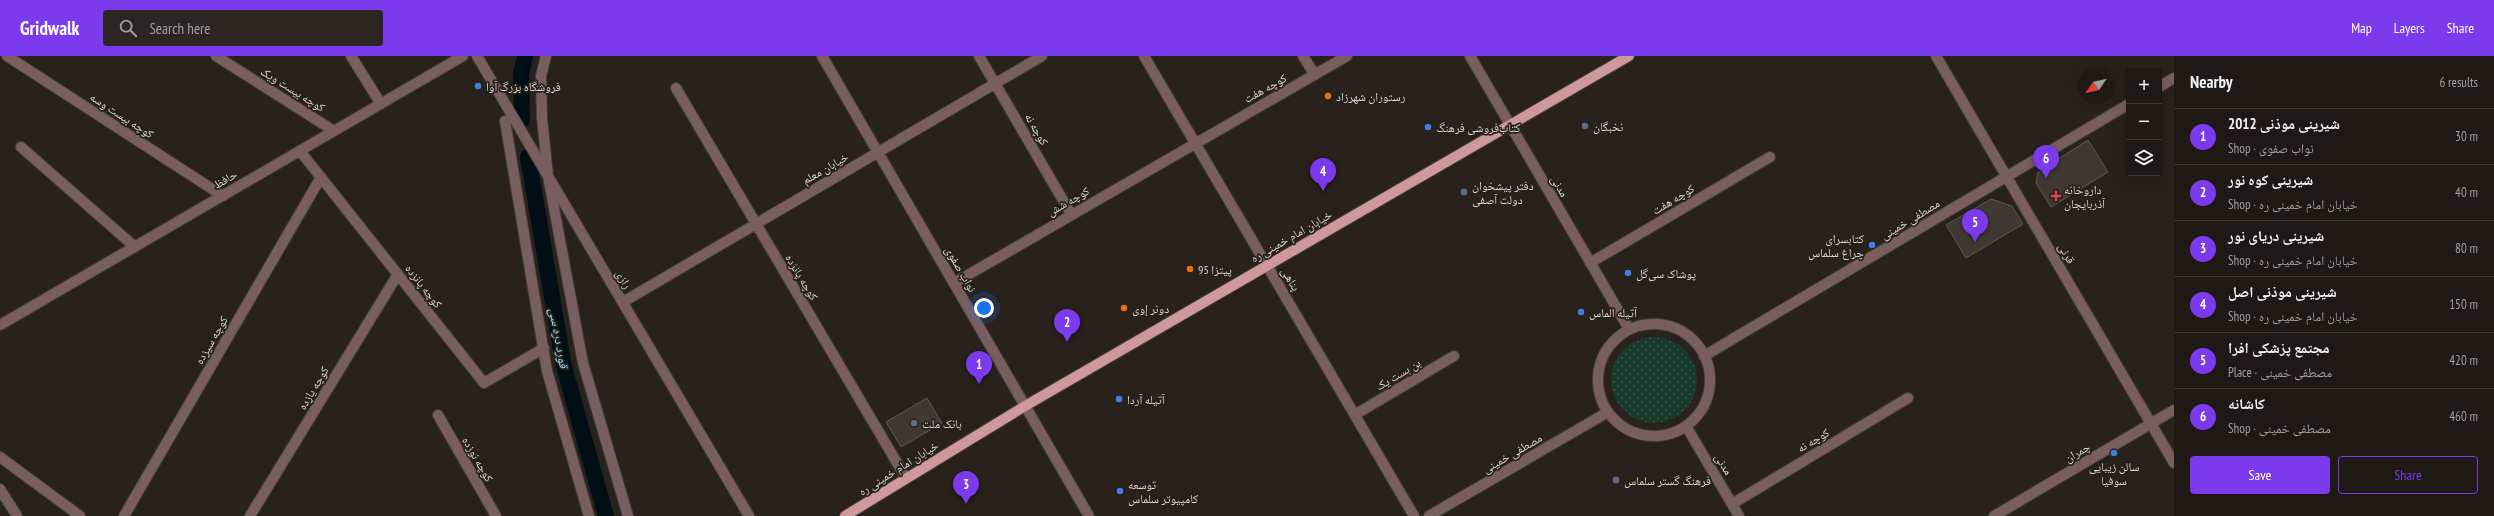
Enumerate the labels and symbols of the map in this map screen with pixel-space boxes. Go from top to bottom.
street label: کوچه بیست ویک [258,63,328,115]
north arrow [2078,68,2114,104]
street label: کوچه هفت [1241,70,1289,106]
place label: فروشگاه بزرگ آوا [486,79,561,94]
marker: فروشگاه بزرگ آوا [473,81,483,91]
street label: کوچه بیست وسه [87,89,157,142]
place label: رستوران شهرزاد [1336,89,1406,104]
marker: رستوران شهرزاد [1323,91,1333,101]
street label: کوچه نه [1022,110,1052,148]
place label: نخبگان [1593,119,1623,134]
place label: کتاب‌فروشی فرهنگ [1436,120,1521,135]
marker: نخبگان [1580,121,1590,131]
marker: کتاب‌فروشی فرهنگ [1423,122,1433,132]
pin: 6 [2033,145,2059,178]
street label: خیابان معلم [799,149,851,188]
pin: 4 [1310,158,1336,191]
street label: حافظ [210,166,240,192]
street label: مدنی [1548,172,1572,200]
place label: دفتر پیشخوان دولت آصفی [1472,178,1534,207]
street label: کوچه هفت [1649,181,1697,217]
place label: داروخانه آذربایجان [2064,182,2106,211]
street label: کوچه شش [1044,183,1092,219]
marker: دفتر پیشخوان دولت آصفی [1459,187,1469,197]
marker: داروخانه آذربایجان [2051,191,2061,201]
street label: مصطفی خمینی [1878,195,1942,243]
street label: خیابان امام خمینی ره [1248,206,1335,266]
pin: 5 [1962,209,1988,242]
place label: کتابسرای چراغ سلماس [1808,231,1864,261]
marker: کتابسرای چراغ سلماس [1867,240,1877,250]
street label: قرنی [2055,240,2079,266]
street label: نواب صفوی [942,243,980,295]
street label: کوچه پانزده [782,251,822,303]
street label: کوچه پانزده [402,261,446,311]
place label: پیتزا 95 [1198,262,1232,277]
marker: پیتزا 95 [1185,264,1195,274]
street label: پناهی [1278,264,1304,294]
place label: پوشاک سی‌گل [1636,266,1697,281]
street label: رازی [613,267,636,292]
marker: پوشاک سی‌گل [1623,268,1633,278]
your location [974,298,994,318]
place label: دونر إوی [1132,301,1169,316]
marker: دونر إوی [1119,303,1129,313]
place label: آتیله الماس [1589,305,1638,320]
water label: قورد دره سی [545,307,573,371]
marker: آتیله الماس [1576,307,1586,317]
pin: 2 [1054,309,1080,342]
street label: کوچه سیزده [191,313,231,367]
pin: 1 [966,351,992,384]
street label: بن بست یک [1373,355,1423,394]
street label: کوچه یازده [294,364,332,412]
place label: آتیله آردا [1127,392,1165,407]
marker: آتیله آردا [1114,394,1124,404]
place label: بانک ملت [922,416,962,431]
marker: بانک ملت [909,418,919,428]
street label: کوچه نه [1794,425,1832,455]
street label: مصطفی خمینی [1479,430,1545,476]
street label: کوچه نوزده [459,434,497,484]
street label: خیابان امام خمینی ره [855,437,942,499]
street label: چمران [2061,438,2093,465]
marker: سالن زیبایی سوفیا [2109,448,2119,458]
street label: مدنی [1712,450,1736,478]
place label: سالن زیبایی سوفیا [2089,459,2139,488]
pin: 3 [953,471,979,504]
place label: فرهنگ گستر سلماس [1624,473,1711,488]
marker: فرهنگ گستر سلماس [1611,475,1621,485]
place label: توسعه کامپیوتر سلماس [1128,477,1198,506]
marker: توسعه کامپیوتر سلماس [1115,486,1125,496]

